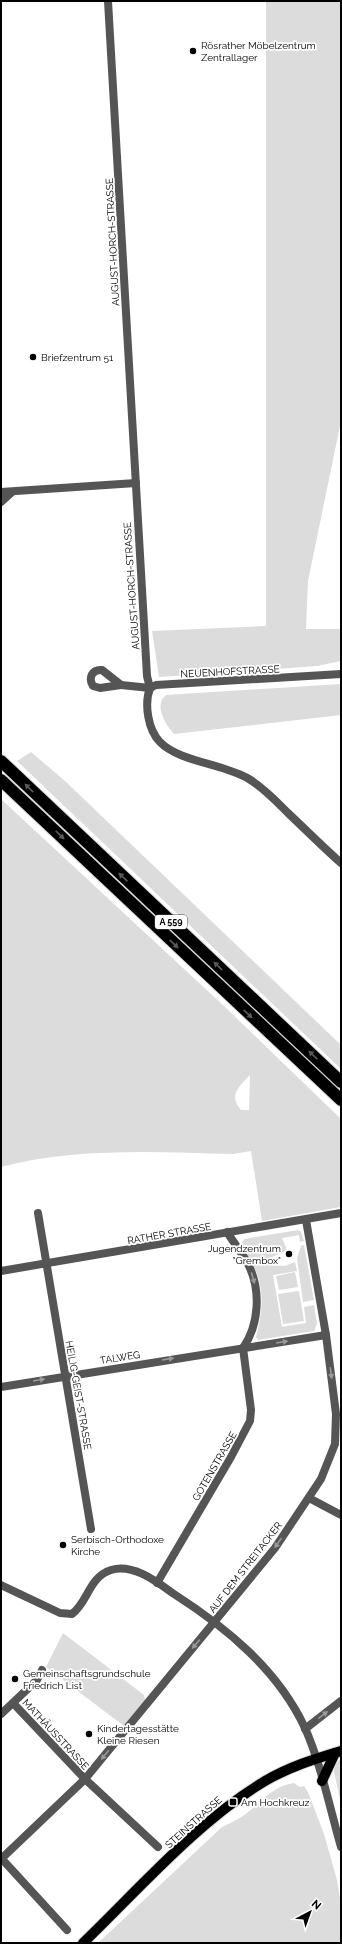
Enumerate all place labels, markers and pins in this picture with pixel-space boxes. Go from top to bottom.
place label: Rösrather Möbelzentrum Zentrallager [201,40,316,63]
marker: Rösrather Möbelzentrum Zentrallager [188,46,198,56]
marker: Briefzentrum 51 [28,352,38,362]
place label: Briefzentrum 51 [41,352,114,363]
place label: Jugendzentrum "Grembox" [208,1243,281,1266]
marker: Jugendzentrum "Grembox" [284,1249,294,1259]
place label: Serbisch-Orthodoxe Kirche [71,1534,164,1557]
marker: Serbisch-Orthodoxe Kirche [58,1540,68,1550]
place label: Gemeinschaftsgrundschule Friedrich List [23,1668,151,1691]
marker: Gemeinschaftsgrundschule Friedrich List [10,1674,20,1684]
place label: Kindertagesstätte Kleine Riesen [97,1723,179,1746]
marker: Kindertagesstätte Kleine Riesen [84,1729,94,1739]
marker: Am Hochkreuz [228,1797,238,1807]
place label: Am Hochkreuz [241,1797,310,1808]

